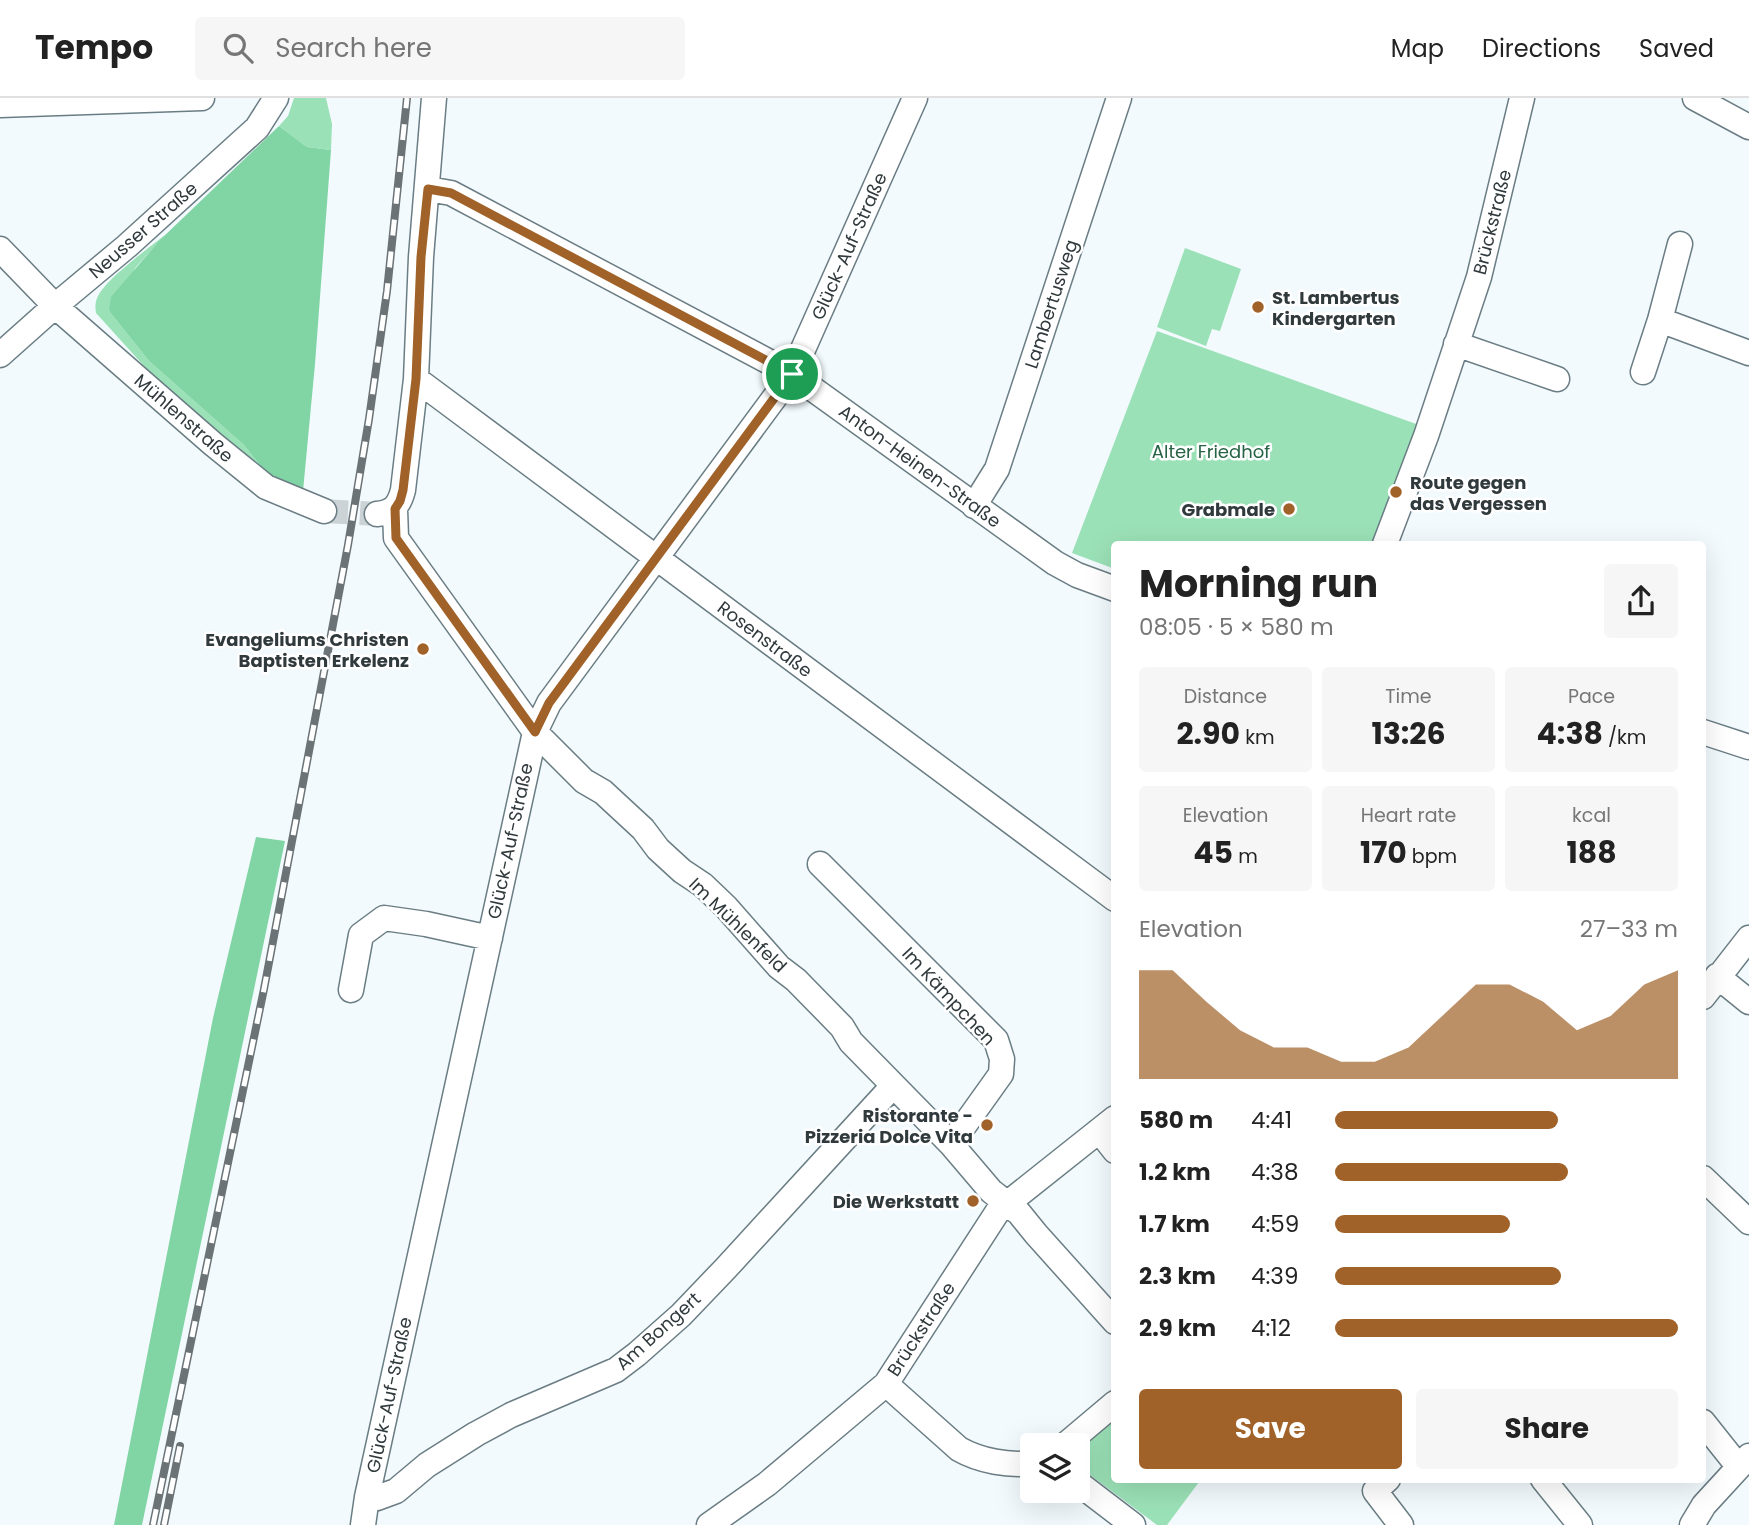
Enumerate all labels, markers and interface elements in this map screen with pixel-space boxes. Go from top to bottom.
search box [195,17,685,80]
text: Tempo [35,24,153,71]
icon: search [219,29,257,67]
text: Search here [275,30,432,66]
text: Map [1391,32,1444,65]
text: Directions [1482,32,1601,65]
text: Saved [1639,32,1714,65]
street label: Brückstraße [1467,167,1517,277]
street label: Glück-Auf-Straße [805,168,893,324]
street label: Neusser Straße [83,176,203,284]
street label: Lambertusweg [1018,236,1084,372]
place label: St. Lambertus Kindergarten [1272,285,1400,331]
marker: St. Lambertus Kindergarten [1250,299,1266,315]
pin [762,344,822,404]
icon: arrive [773,355,811,393]
street label: Mühlenstraße [129,368,239,468]
street label: Anton-Heinen-Straße [834,399,1006,533]
park label: Alter Friedhof [1152,439,1270,464]
place label: Route gegen das Vergessen [1410,470,1547,516]
marker: Route gegen das Vergessen [1388,484,1404,500]
place label: Grabmale [1181,497,1275,522]
marker: Grabmale [1281,501,1297,517]
text: Morning run [1139,557,1378,610]
button: share [1604,564,1678,638]
street label: Rosenstraße [712,595,818,683]
text: 08:05 · 5 × 580 m [1139,611,1334,643]
place label: Evangeliums Christen Baptisten Erkelenz [205,627,409,673]
marker: Evangeliums Christen Baptisten Erkelenz [415,641,431,657]
text: Distance [1184,683,1267,710]
text: Time [1385,683,1432,710]
text: Pace [1568,683,1615,710]
text: 2.90 [1176,712,1240,755]
text: 13:26 [1371,712,1446,755]
text: 4:38 [1537,712,1603,755]
text: km [1240,724,1275,751]
text: /km [1603,724,1646,751]
street label: Glück-Auf-Straße [481,761,539,921]
text: Elevation [1183,802,1268,829]
text: Heart rate [1361,802,1456,829]
text: kcal [1572,802,1611,829]
text: 45 [1193,831,1233,874]
text: 170 [1360,831,1407,874]
text: 188 [1566,831,1617,874]
text: m [1233,843,1258,870]
text: bpm [1407,843,1457,870]
street label: Im Mühlenfeld [684,872,792,978]
text: Elevation [1139,913,1243,945]
text: 27–33 m [1580,913,1678,945]
street label: Im Kämpchen [897,941,1001,1051]
place label: Ristorante - Pizzeria Dolce Vita [805,1103,973,1149]
text: 580 m [1139,1104,1213,1136]
text: 4:41 [1251,1104,1292,1136]
marker: Ristorante - Pizzeria Dolce Vita [979,1117,995,1133]
text: 1.2 km [1139,1156,1211,1188]
text: 4:38 [1251,1156,1298,1188]
place label: Die Werkstatt [833,1189,959,1214]
marker: Die Werkstatt [965,1193,981,1209]
text: 1.7 km [1139,1208,1210,1240]
text: 4:59 [1251,1208,1299,1240]
text: 2.3 km [1139,1260,1216,1292]
text: 4:39 [1251,1260,1298,1292]
street label: Brückstraße [881,1277,961,1381]
street label: Am Bongert [610,1286,706,1376]
text: 2.9 km [1139,1312,1216,1344]
text: 4:12 [1251,1312,1291,1344]
street label: Glück-Auf-Straße [360,1315,418,1475]
button: Save [1139,1389,1402,1469]
button: Share [1416,1389,1678,1469]
map controls [1020,1433,1090,1503]
button: layers [1020,1433,1090,1503]

